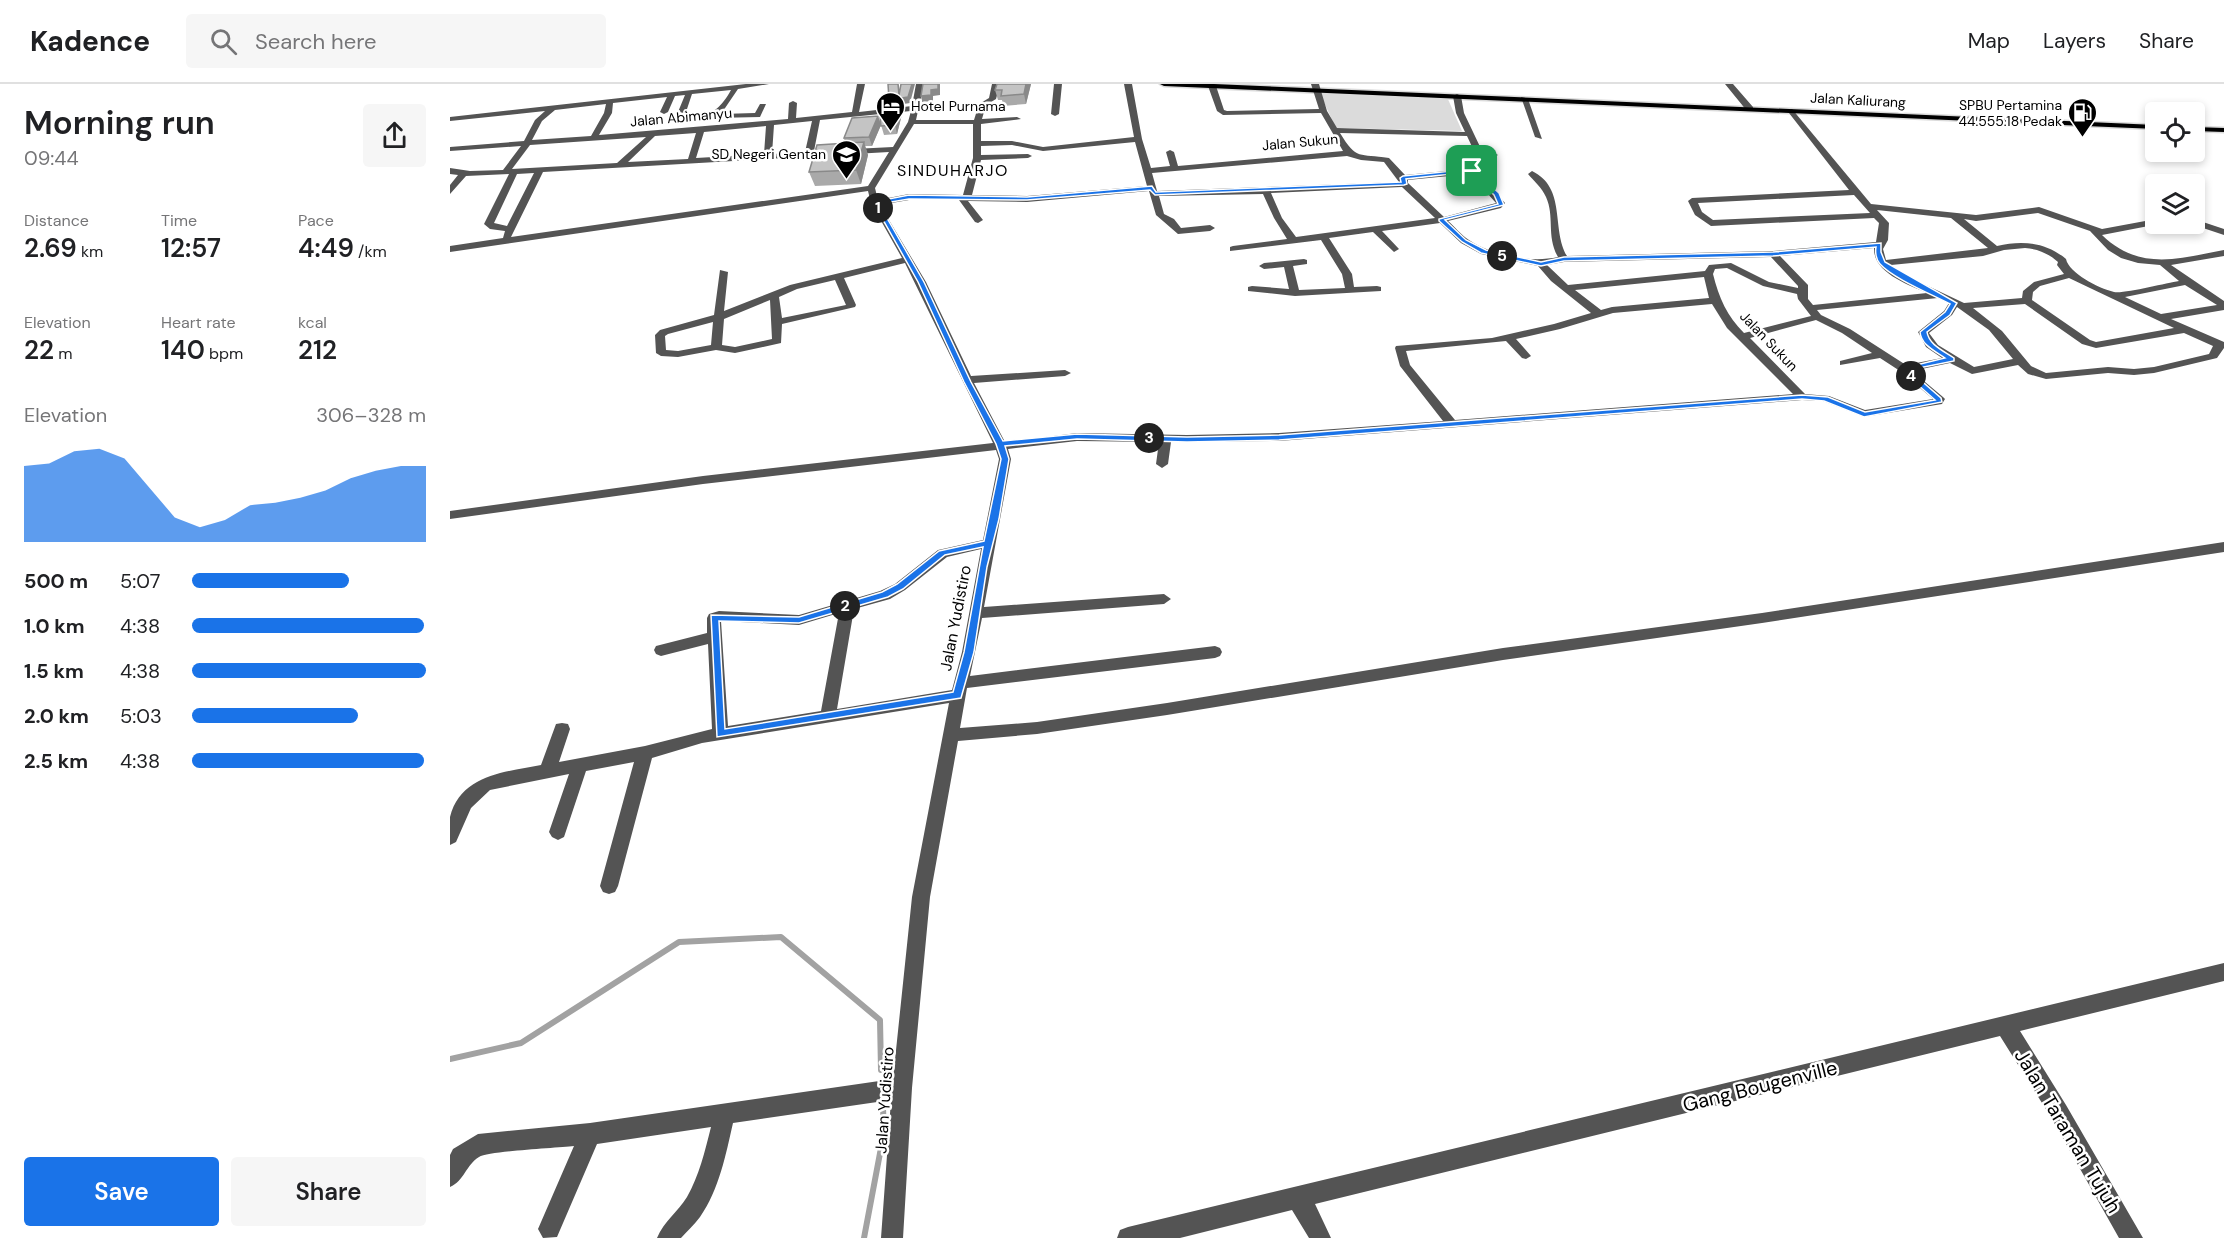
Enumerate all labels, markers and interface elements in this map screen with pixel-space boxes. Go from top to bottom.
search box [186,14,606,68]
text: Kadence [30,23,150,60]
icon: search [207,25,240,58]
text: Search here [255,27,376,56]
text: Map [1968,27,2010,55]
text: Layers [2043,27,2106,55]
text: Share [2139,27,2194,55]
street label: Jalan Kaliurang [1810,89,1906,112]
hotel icon: Hotel Purnama [874,90,906,132]
place label: SPBU Pertamina 44.555.18 Pedak [1958,96,2062,130]
place label: Hotel Purnama [911,97,1006,115]
fuel station icon: SPBU Pertamina 44.555.18 Pedak [2067,97,2099,139]
text: Morning run [24,101,215,144]
map controls [2145,102,2205,234]
button: locate [2145,102,2205,162]
button: share [363,104,426,167]
street label: Jalan Abimanyu [629,104,733,130]
street label: Jalan Sukun [1261,130,1339,154]
school or university icon: SD Negeri Gentan [831,138,863,180]
text: 09:44 [24,145,79,171]
place label: SD Negeri Gentan [711,145,826,163]
pin [1446,145,1497,196]
icon: arrive [1455,154,1488,187]
district label: SINDUHARJO [897,160,1009,181]
button: layers [2145,174,2205,234]
pin: 1 [863,193,893,223]
text: 1 [875,197,881,218]
text: Distance [24,210,89,231]
text: Time [161,210,197,231]
text: Pace [298,210,334,231]
text: 2.69 [24,231,77,265]
text: 12:57 [161,231,221,265]
text: 4:49 [298,231,354,265]
text: km [77,241,103,262]
text: /km [354,241,387,262]
pin: 5 [1487,241,1517,271]
text: 5 [1497,245,1507,266]
street label: Jalan Sukun [1736,307,1802,375]
text: Elevation [24,312,91,333]
text: Heart rate [161,312,236,333]
text: kcal [298,312,327,333]
text: 22 [24,333,54,367]
text: 140 [161,333,205,367]
text: 212 [298,333,337,367]
text: m [54,343,73,364]
text: bpm [205,343,243,364]
pin: 4 [1896,361,1926,391]
text: 4 [1906,365,1916,386]
text: Elevation [24,402,107,428]
text: 306–328 m [316,402,426,428]
pin: 3 [1134,423,1164,453]
text: 3 [1144,427,1154,448]
street label: Jalan Yudistiro [935,563,976,673]
text: 500 m [24,568,88,594]
text: 5:07 [120,568,160,594]
pin: 2 [830,591,860,621]
text: 2 [840,595,850,616]
text: 1.0 km [24,613,85,639]
text: 4:38 [120,613,160,639]
text: 1.5 km [24,658,84,684]
text: 4:38 [120,658,160,684]
text: 2.0 km [24,703,89,729]
text: 5:03 [120,703,162,729]
text: 2.5 km [24,748,88,774]
text: 4:38 [120,748,160,774]
street label: Jalan Taraman Tujuh [2009,1044,2127,1218]
street label: Jalan Yudistiro [870,1046,899,1154]
street label: Gang Bougenville [1680,1054,1840,1118]
button: Save [24,1157,219,1226]
button: Share [231,1157,426,1226]

